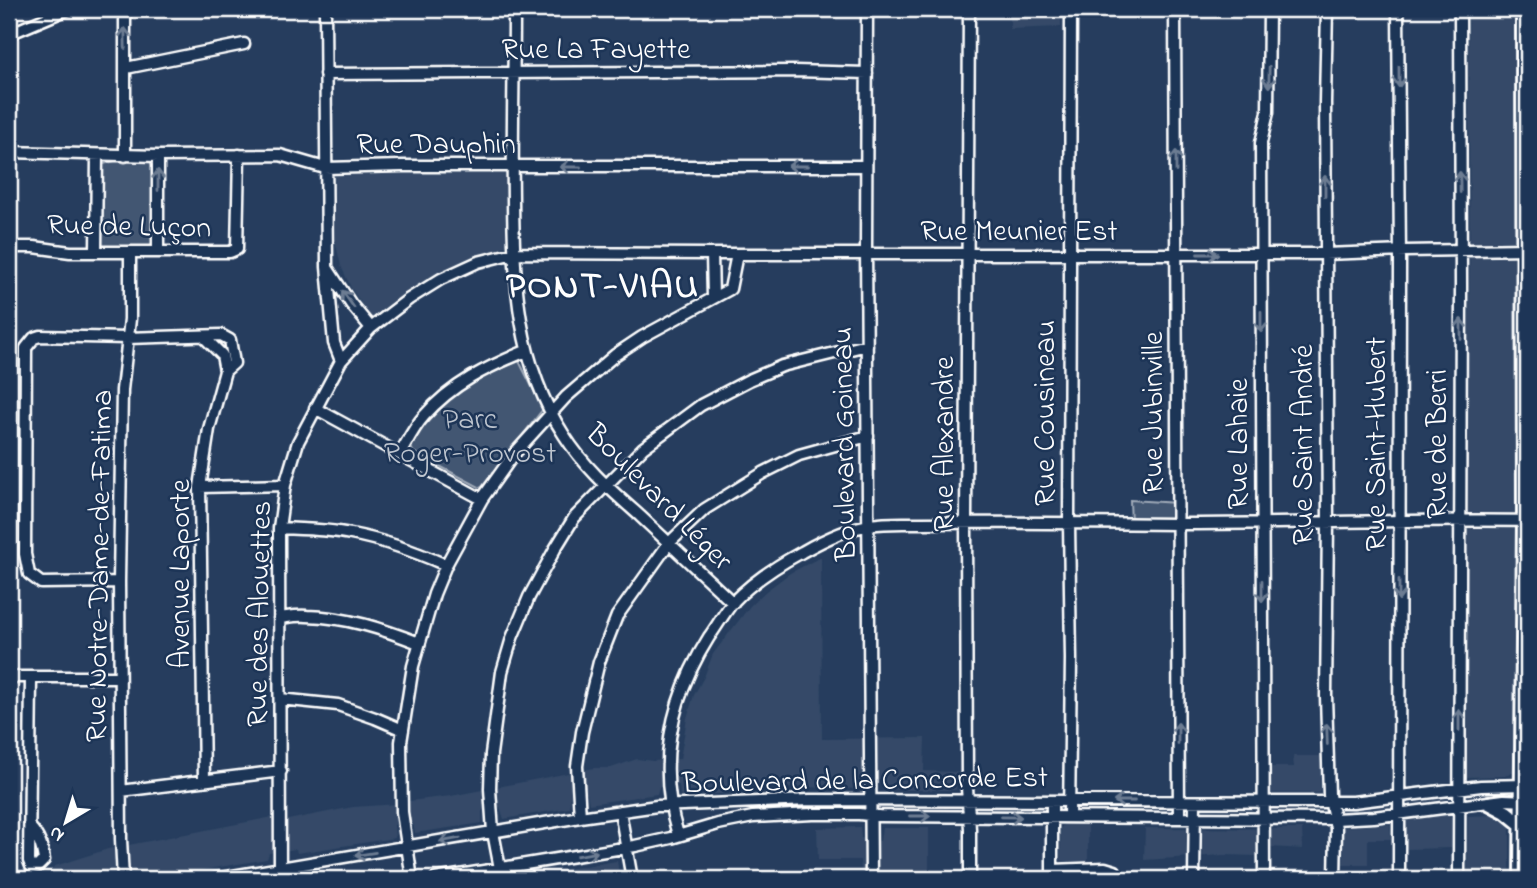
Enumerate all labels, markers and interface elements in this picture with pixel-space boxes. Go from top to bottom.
one-way arrow [118,27,132,50]
street label: Rue La Fayette [502,29,691,73]
one-way arrow [1262,65,1275,88]
one-way arrow [1392,65,1406,88]
street label: Rue Dauphin [356,124,516,168]
one-way arrow [1169,150,1183,173]
one-way arrow [787,159,810,173]
one-way arrow [559,160,582,174]
one-way arrow [151,169,165,192]
one-way arrow [1453,171,1467,194]
one-way arrow [1318,174,1332,197]
street label: Rue de Luçon [46,205,211,251]
street label: Rue Meunier Est [920,211,1118,255]
one-way arrow [1196,247,1219,261]
district label: PONT-VIAU [506,261,700,315]
one-way arrow [341,289,355,309]
one-way arrow [1254,311,1268,334]
one-way arrow [1454,318,1468,341]
street label: Rue Cousineau [1025,320,1069,506]
street label: Boulevard Goineau [822,327,870,562]
street label: Rue Jubinville [1133,331,1177,494]
street label: Rue Saint-Hubert [1356,337,1400,551]
street label: Rue Saint André [1283,344,1327,545]
street label: Rue Alexandre [924,356,968,532]
street label: Rue de Berri [1417,369,1461,519]
street label: Rue Lahaie [1218,378,1262,510]
street label: Rue Notre-Dame-de-Fatima [76,389,126,743]
park label: Parc Roger-Provost [384,399,556,477]
street label: Boulevard Léger [573,413,742,583]
street label: Avenue Laporte [160,479,204,669]
street label: Rue des Alouettes [237,501,285,728]
one-way arrow [1392,578,1406,601]
one-way arrow [1255,579,1269,602]
one-way arrow [1452,709,1466,732]
one-way arrow [1171,722,1185,745]
one-way arrow [1321,723,1334,746]
street label: Boulevard de la Concorde Est [681,757,1048,807]
north arrow [32,786,102,856]
one-way arrow [1113,794,1136,808]
one-way arrow [908,809,931,823]
one-way arrow [999,810,1022,823]
text: N [44,819,70,848]
one-way arrow [439,833,462,847]
one-way arrow [575,847,598,860]
one-way arrow [354,848,377,861]

